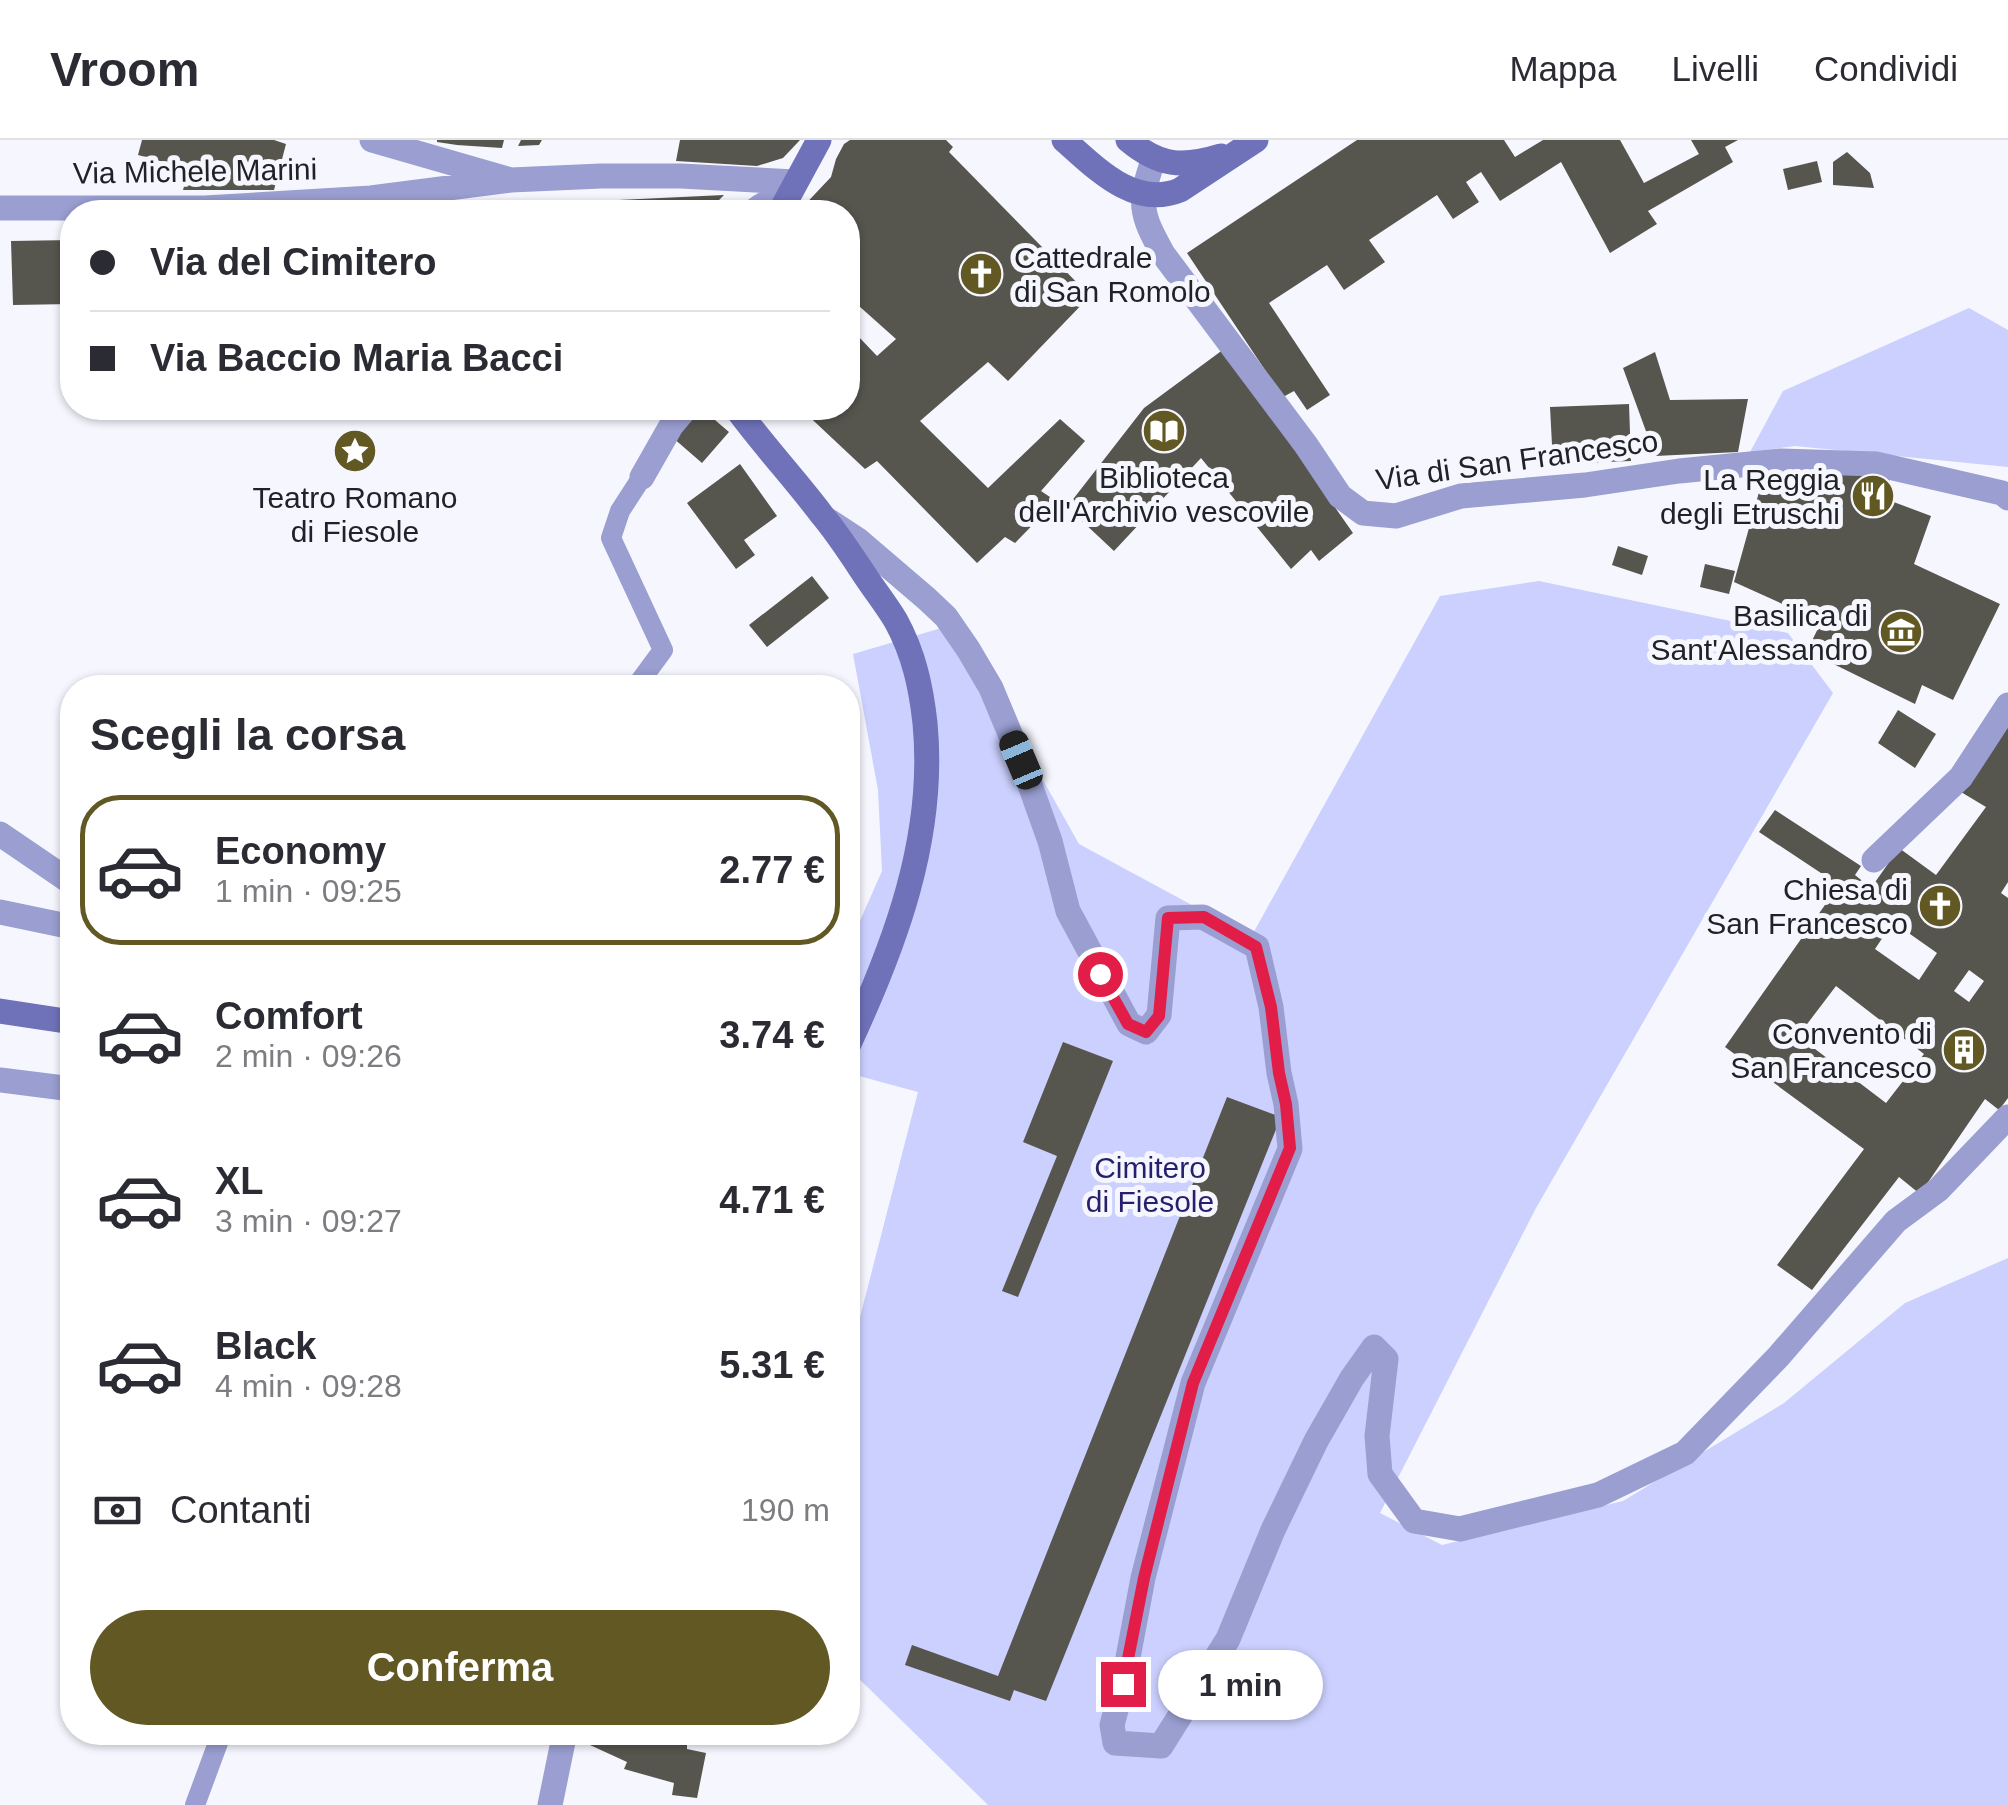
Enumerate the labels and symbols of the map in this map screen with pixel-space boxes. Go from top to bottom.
street label: Via Michele Marini [72,152,318,190]
place label: Cattedrale di San Romolo [1014,241,1211,308]
church icon: Cattedrale di San Romolo [958,251,1004,297]
library icon: Biblioteca dell'Archivio vescovile [1141,408,1187,454]
street label: Via di San Francesco [1374,424,1660,496]
place icon: Teatro Romano di Fiesole [332,428,378,474]
place label: Biblioteca dell'Archivio vescovile [1019,461,1309,528]
place label: La Reggia degli Etruschi [1660,463,1840,530]
restaurant icon: La Reggia degli Etruschi [1850,473,1896,519]
place label: Teatro Romano di Fiesole [252,481,458,548]
place label: Basilica di Sant'Alessandro [1650,599,1868,666]
museum icon: Basilica di Sant'Alessandro [1878,609,1924,655]
car [995,727,1047,793]
place label: Chiesa di San Francesco [1706,873,1908,940]
church icon: Chiesa di San Francesco [1917,883,1963,929]
route start [1078,952,1123,997]
place label: Convento di San Francesco [1730,1017,1932,1084]
building icon: Convento di San Francesco [1941,1027,1987,1073]
park label: Cimitero di Fiesole [1086,1151,1214,1218]
callout: 1 min [1158,1649,1323,1719]
route end [1101,1662,1146,1707]

